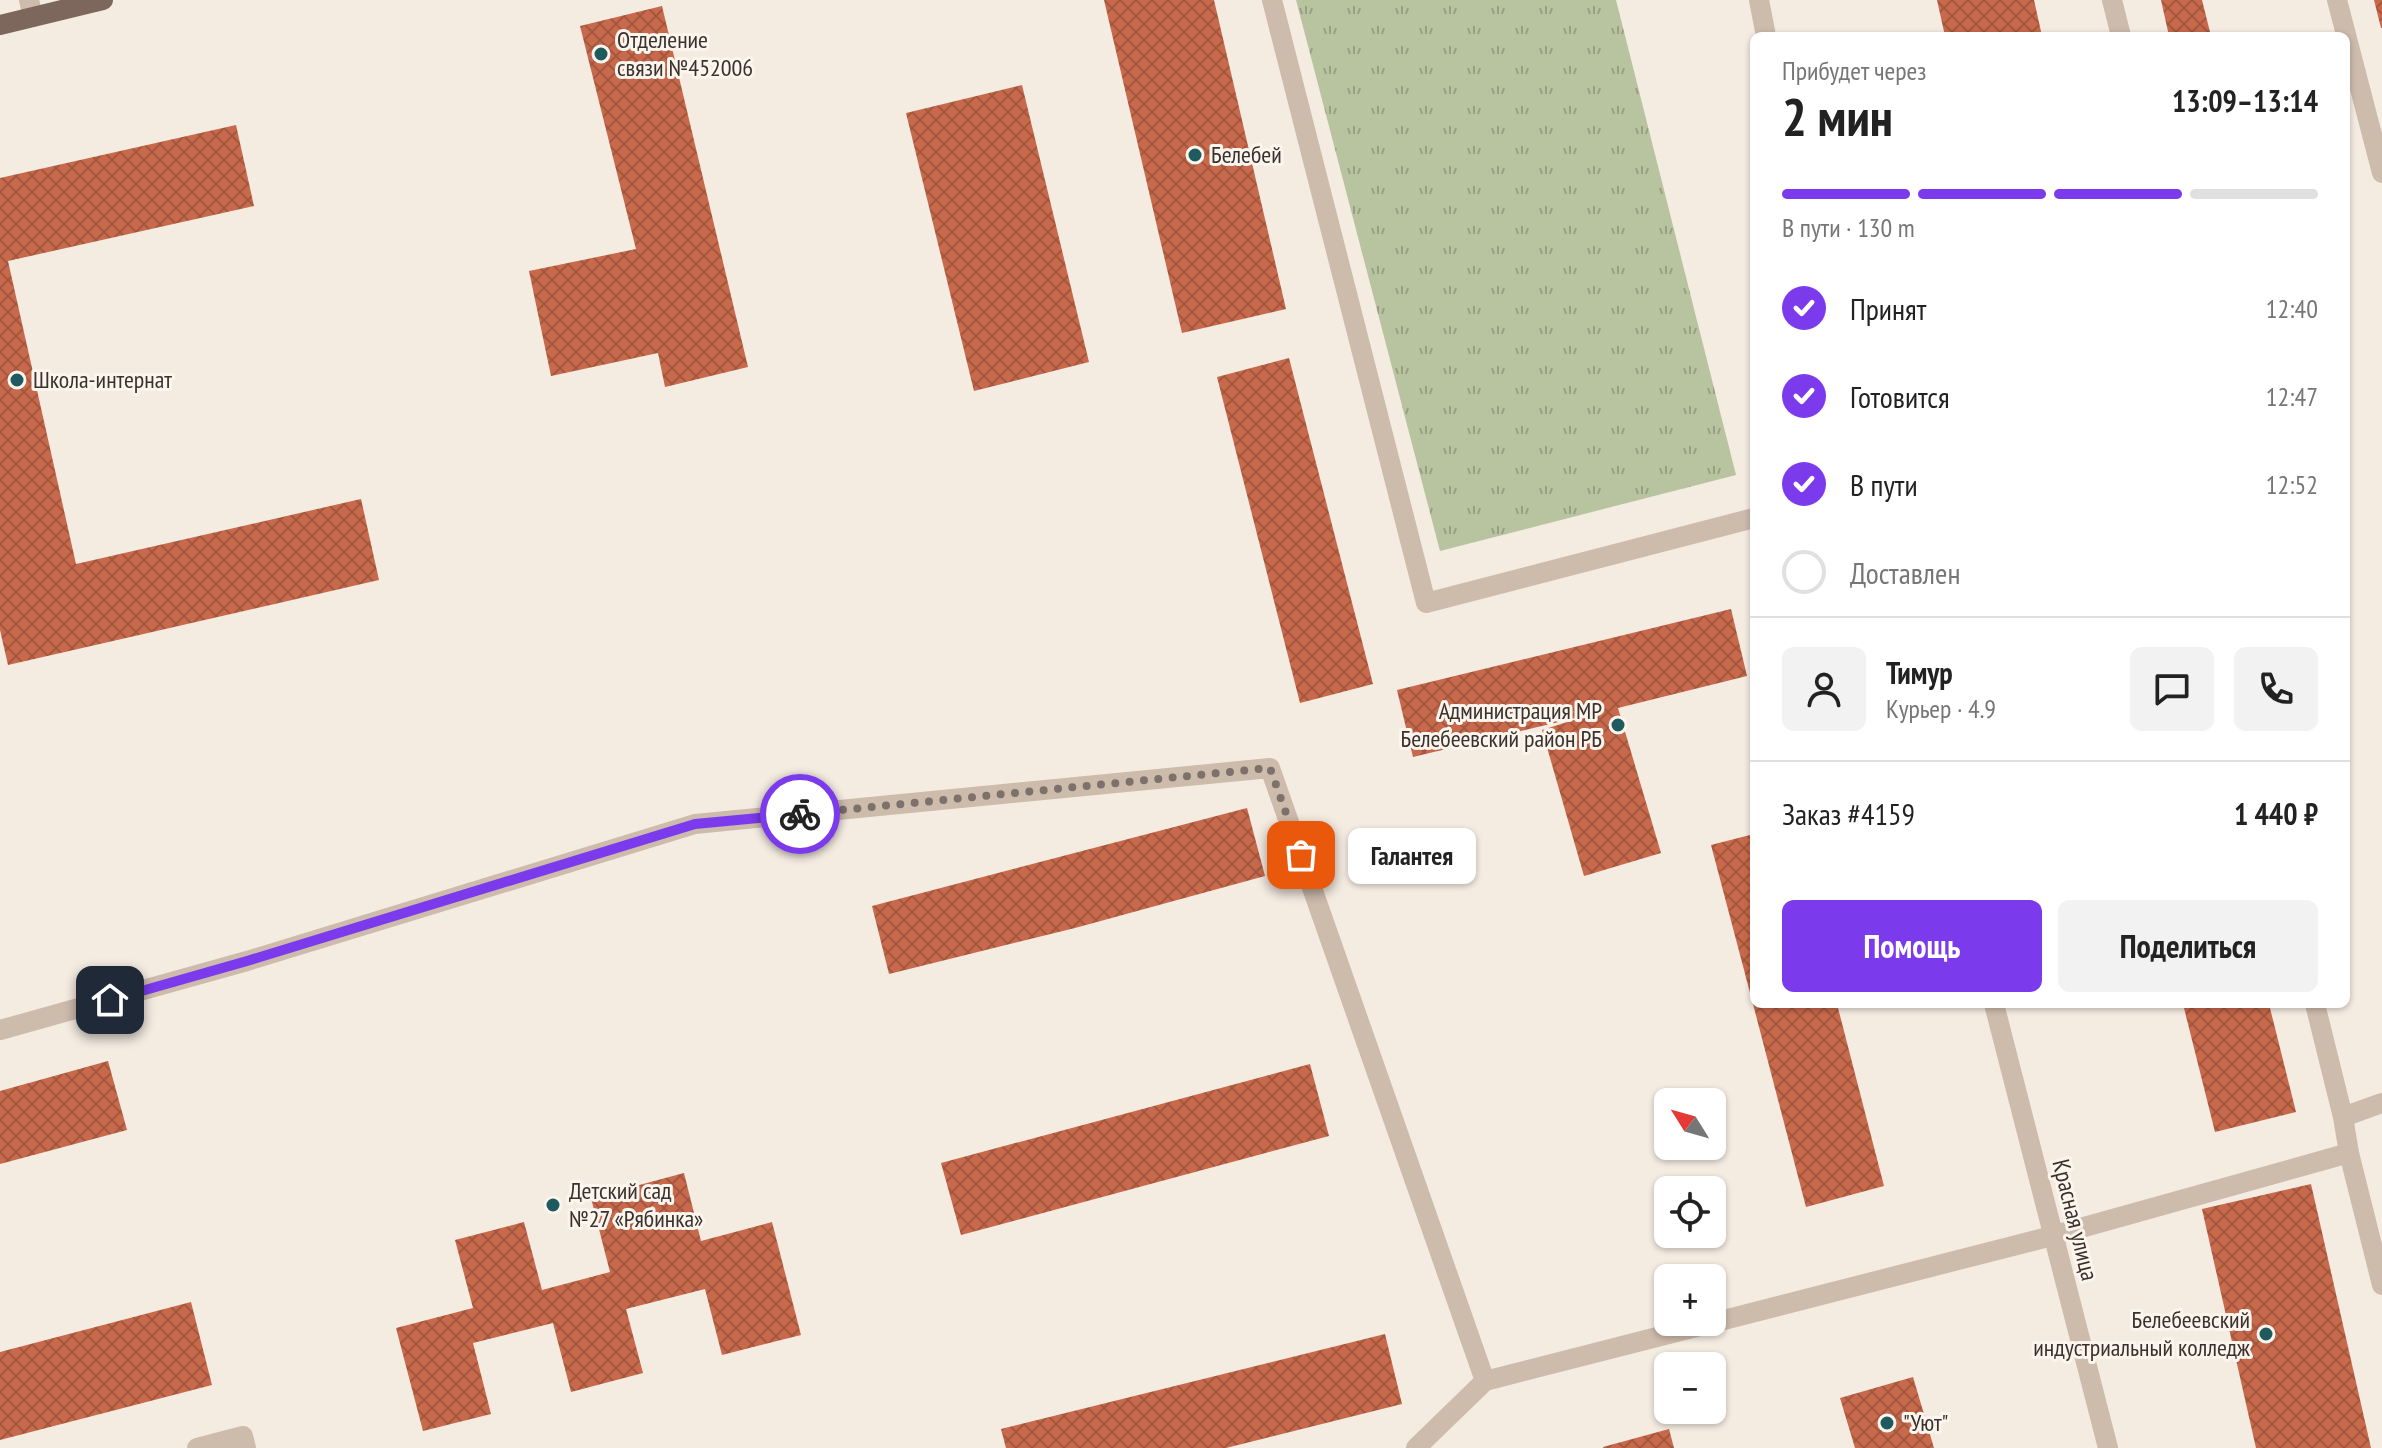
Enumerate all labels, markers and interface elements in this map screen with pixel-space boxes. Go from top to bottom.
place label: Отделение связи №452006 [617,24,753,83]
marker: Отделение связи №452006 [592,45,610,63]
text: Прибудет через [1782,54,1926,87]
text: 13:09–13:14 [2172,81,2318,120]
text: 2 мин [1782,83,1893,150]
place label: Белебей [1211,139,1282,170]
marker: Белебей [1186,146,1204,164]
text: В пути · 130 m [1782,211,1915,244]
icon: check [1782,286,1826,330]
text: Принят [1850,289,1926,328]
text: 12:40 [2266,292,2318,325]
place label: Школа-интернат [33,364,172,395]
marker: Школа-интернат [8,371,26,389]
icon: check [1782,374,1826,418]
text: Готовится [1850,377,1950,416]
text: 12:47 [2266,380,2318,413]
icon: check [1782,462,1826,506]
text: В пути [1850,465,1918,504]
text: 12:52 [2266,468,2318,501]
text: Доставлен [1850,553,1960,592]
button: person [1782,647,1866,731]
button: chat [2130,647,2214,731]
button: phone [2234,647,2318,731]
text: Тимур [1886,653,1953,692]
text: Курьер · 4.9 [1886,692,1996,725]
place label: Администрация МР Белебеевский район РБ [1400,695,1602,754]
marker: Администрация МР Белебеевский район РБ [1609,716,1627,734]
courier [760,774,840,854]
icon: bike [778,792,822,836]
text: Заказ #4159 [1782,794,1915,833]
text: 1 440 ₽ [2234,794,2318,833]
pin [1267,821,1335,889]
callout: Галантея [1349,827,1477,883]
icon: bag [1279,833,1323,877]
text: Галантея [1371,839,1453,872]
button: Помощь [1782,900,2042,992]
button: Поделиться [2058,900,2318,992]
pin [76,966,144,1034]
icon: home [88,978,132,1022]
north arrow [1654,1088,1726,1160]
map controls [1654,1088,1726,1424]
street label: Красная улица [2045,1156,2106,1284]
place label: Детский сад №27 «Рябинка» [569,1175,703,1234]
button: locate [1654,1176,1726,1248]
marker: Детский сад №27 «Рябинка» [544,1196,562,1214]
button: + [1654,1264,1726,1336]
place label: Белебеевский индустриальный колледж [2033,1304,2250,1363]
marker: Белебеевский индустриальный колледж [2257,1325,2275,1343]
button: − [1654,1352,1726,1424]
place label: "Уют" [1903,1407,1948,1438]
marker: "Уют" [1878,1414,1896,1432]

